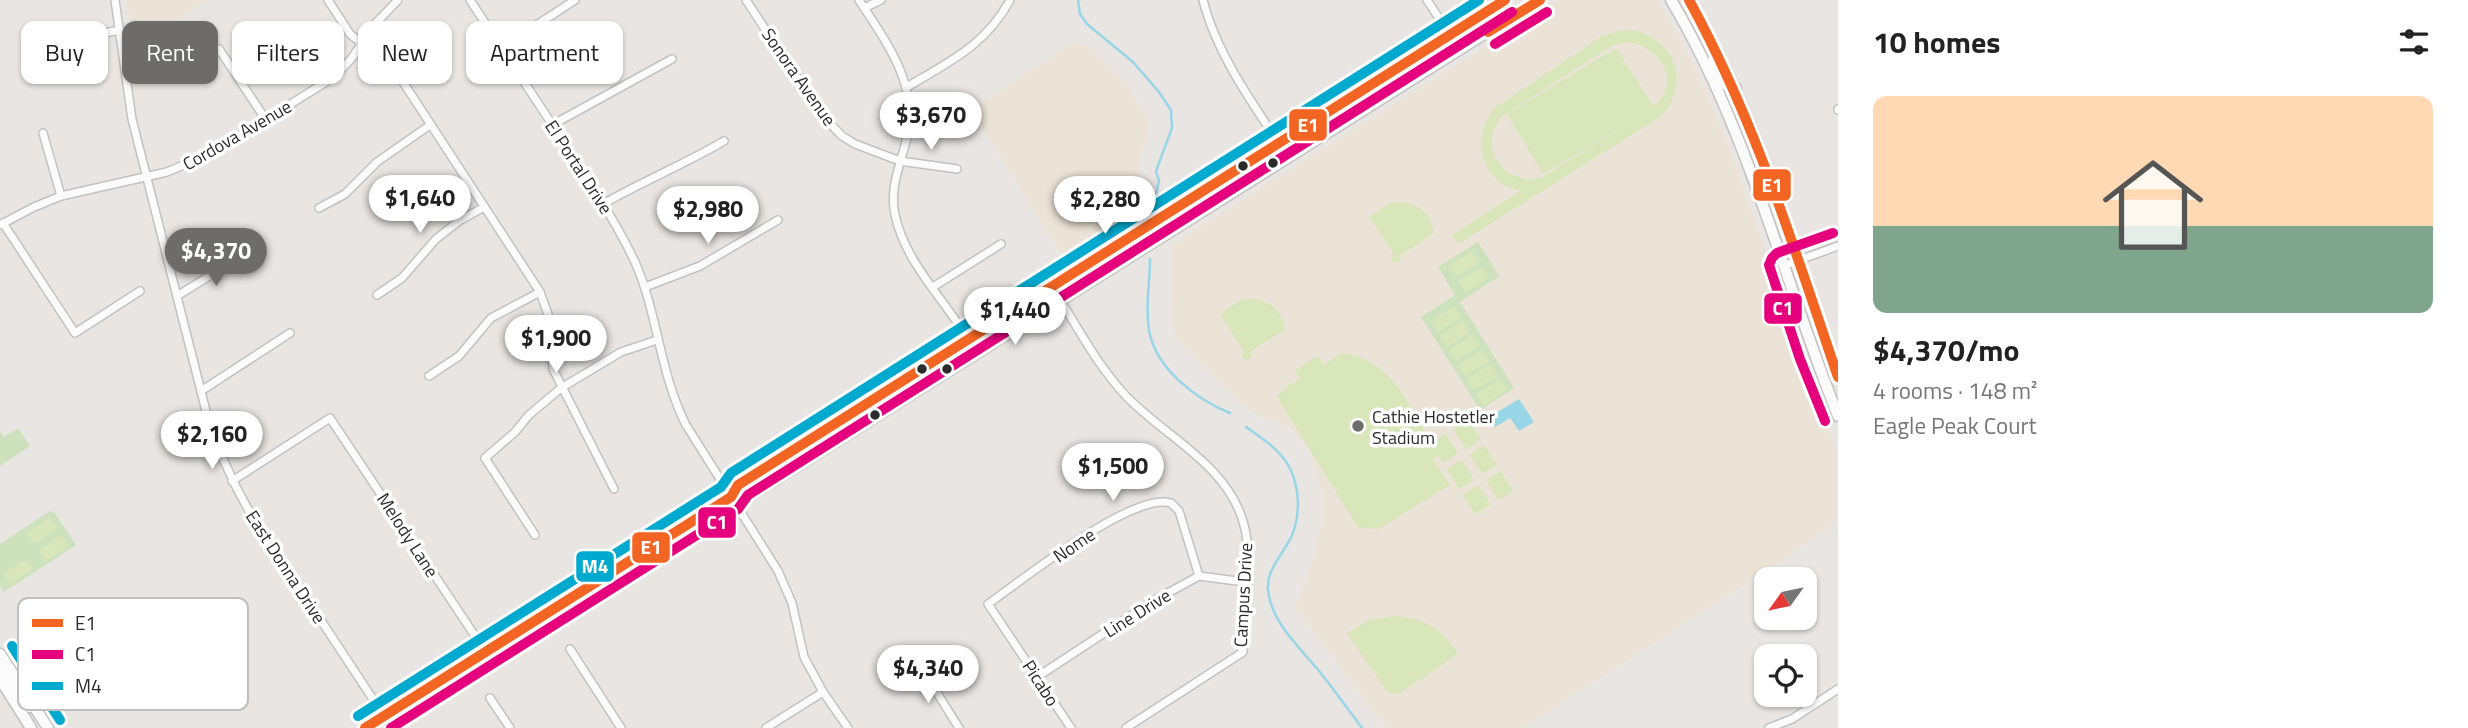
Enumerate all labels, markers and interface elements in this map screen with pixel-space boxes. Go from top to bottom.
text: 10 homes [1873,19,2000,65]
chip: Buy [21,21,108,84]
chip: Rent [122,21,218,84]
chip: Filters [232,21,344,84]
chip: New [358,21,452,84]
chip: Apartment [466,21,623,84]
street label: Sonora Avenue [755,23,843,131]
icon: filters [2395,23,2433,61]
pin: $3,670 [874,92,988,152]
street label: Cordova Avenue [178,93,296,177]
text: $3,670 [896,97,966,132]
line badge: E1 [1288,108,1328,142]
text: E1 [1297,110,1319,139]
street label: El Portal Drive [538,115,620,219]
icon: home [2090,142,2216,268]
unlabelled marker [1266,156,1280,170]
unlabelled marker [1236,159,1250,173]
line badge: E1 [1752,168,1792,202]
text: E1 [1761,170,1783,199]
pin: $1,640 [363,176,477,235]
pin: $2,280 [1048,176,1162,236]
text: $1,640 [385,180,455,215]
text: $2,280 [1070,181,1140,216]
pin: $2,980 [651,187,765,246]
text: $2,980 [673,191,743,226]
pin: $4,370 [159,229,273,288]
text: $4,370 [181,233,251,268]
pin: $1,440 [958,288,1072,347]
text: $1,440 [980,292,1050,327]
line badge: C1 [1763,292,1803,325]
text: C1 [1773,293,1793,322]
pin: $1,900 [499,316,613,375]
text: $1,900 [521,320,591,355]
text: $4,370/mo [1873,327,2019,373]
unlabelled marker [915,362,929,376]
unlabelled marker [940,362,954,376]
text: 4 rooms · 148 m² [1873,373,2037,408]
place label: Cathie Hostetler Stadium [1372,403,1495,451]
unlabelled marker [868,408,882,422]
text: Eagle Peak Court [1873,408,2036,443]
pin: $2,160 [155,412,269,471]
text: $2,160 [177,416,247,451]
marker: Cathie Hostetler Stadium [1350,418,1366,434]
pin: $1,500 [1056,444,1170,503]
text: $1,500 [1078,448,1148,483]
street label: Melody Lane [370,487,446,583]
street label: East Donna Drive [239,505,333,629]
line badge: C1 [697,506,737,539]
text: C1 [707,507,727,536]
street label: Nome [1047,521,1101,569]
line badge: E1 [631,531,671,564]
text: E1 [640,532,662,561]
street label: Campus Drive [1227,542,1259,648]
line badge: M4 [575,550,615,583]
text: M4 [582,551,608,580]
north arrow [1754,567,1816,630]
map controls [1754,567,1817,707]
street label: Line Drive [1098,582,1176,644]
legend [18,598,248,710]
text: E1 [75,608,96,637]
text: C1 [75,639,96,668]
button: locate [1754,644,1817,707]
pin: $4,340 [871,646,985,705]
text: $4,340 [893,650,963,685]
street label: Picabo [1016,654,1066,712]
text: M4 [75,671,102,700]

